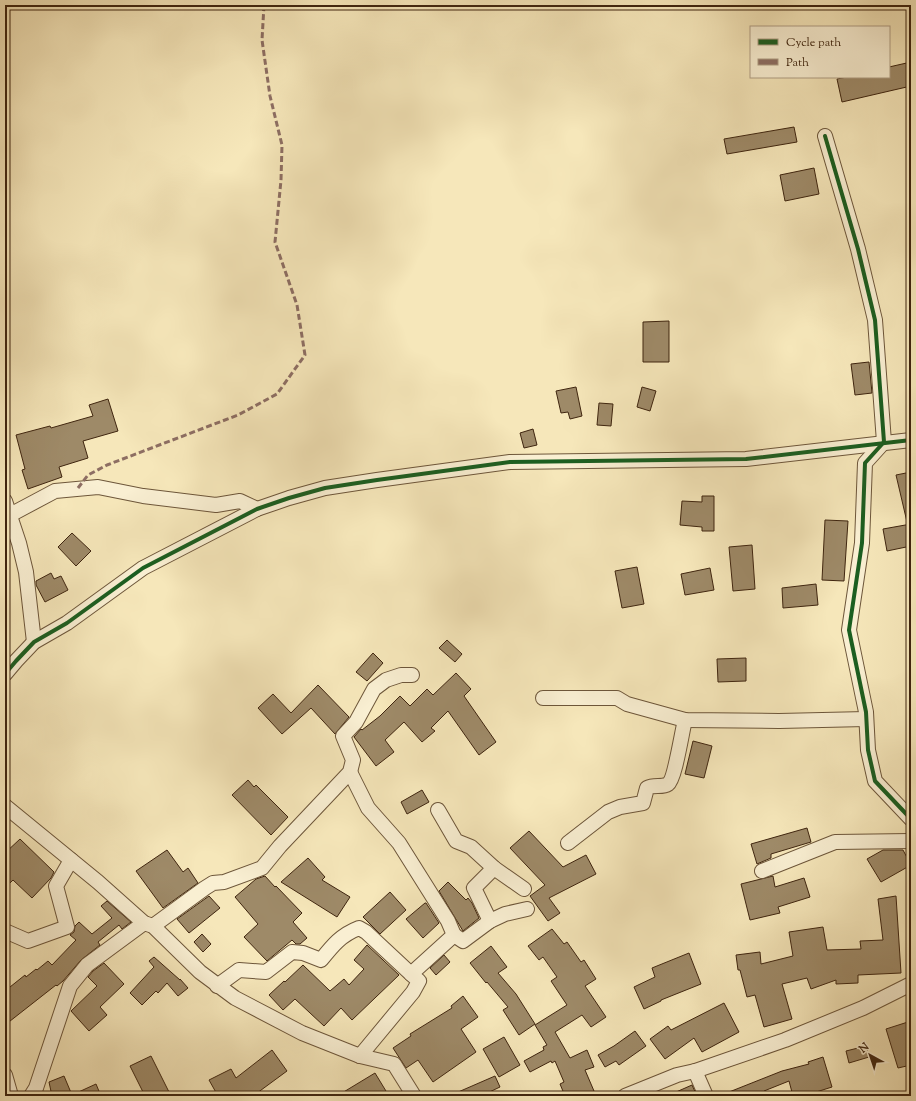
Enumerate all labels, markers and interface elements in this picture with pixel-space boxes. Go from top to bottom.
legend [750,26,890,78]
text: Cycle path [786,34,841,52]
text: Path [786,54,809,72]
north arrow [850,1035,890,1075]
text: N [855,1039,873,1058]

